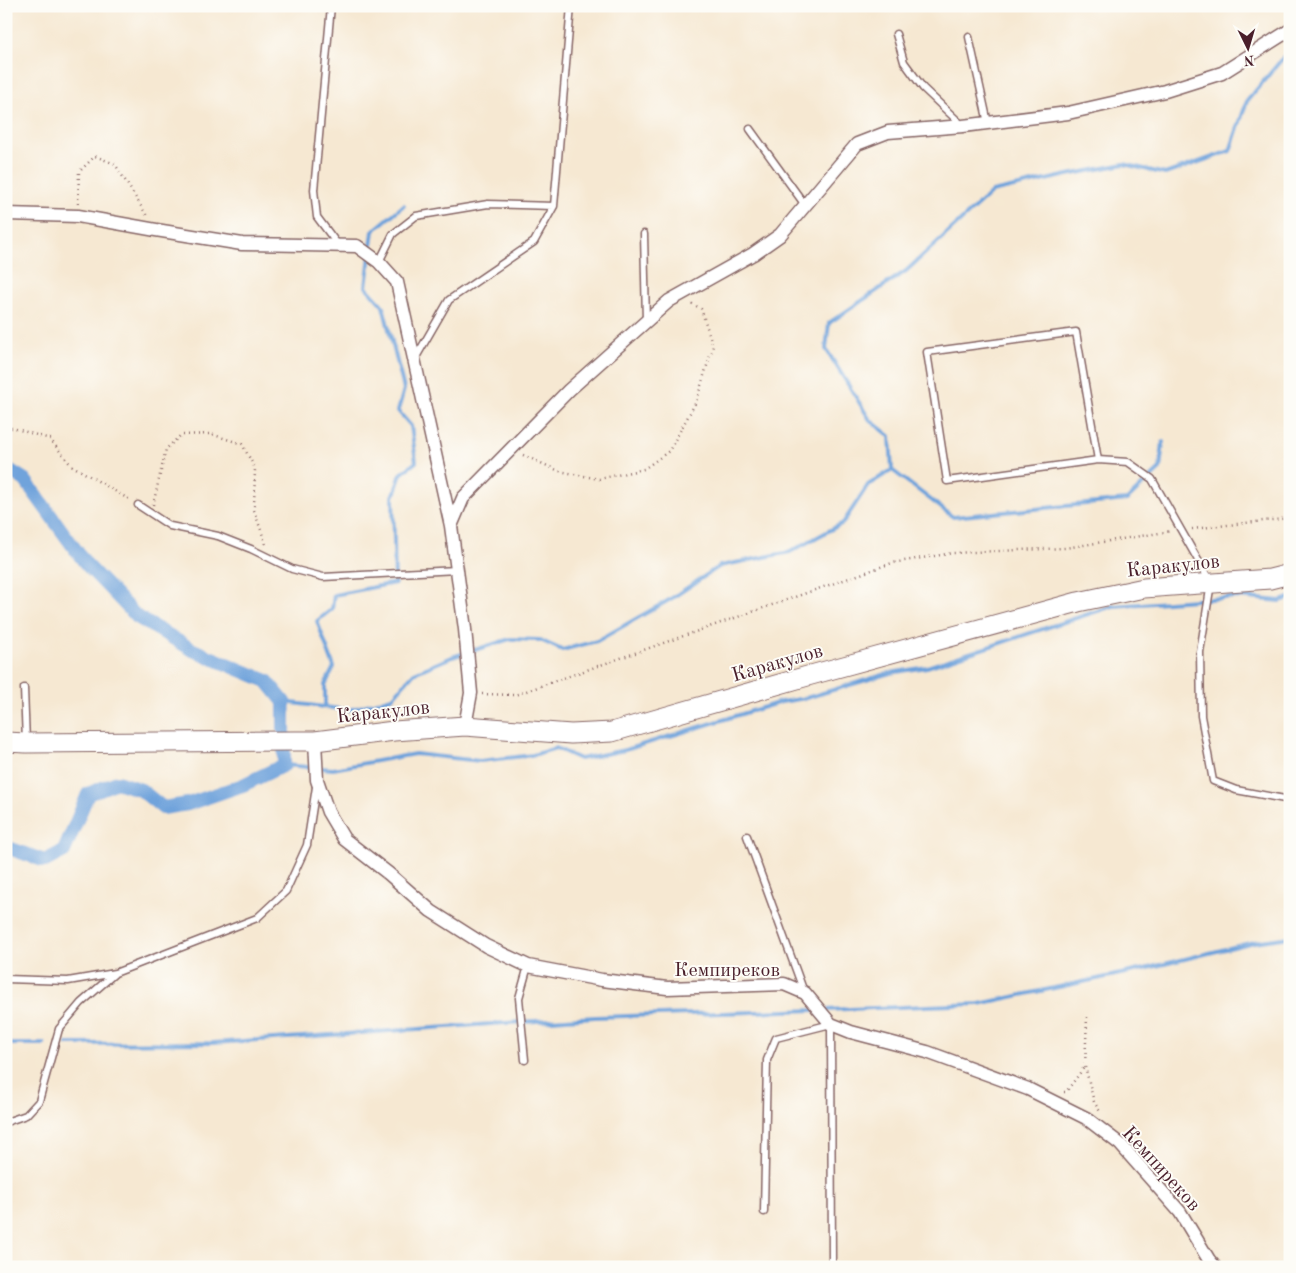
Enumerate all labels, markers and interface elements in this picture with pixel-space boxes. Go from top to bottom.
north arrow [1224,22,1274,72]
text: N [1243,53,1255,67]
street label: Каракулов [1126,552,1221,582]
street label: Каракулов [730,641,825,686]
street label: Каракулов [336,698,431,728]
street label: Кемпиреков [674,961,780,981]
street label: Кемпиреков [1118,1123,1203,1215]

